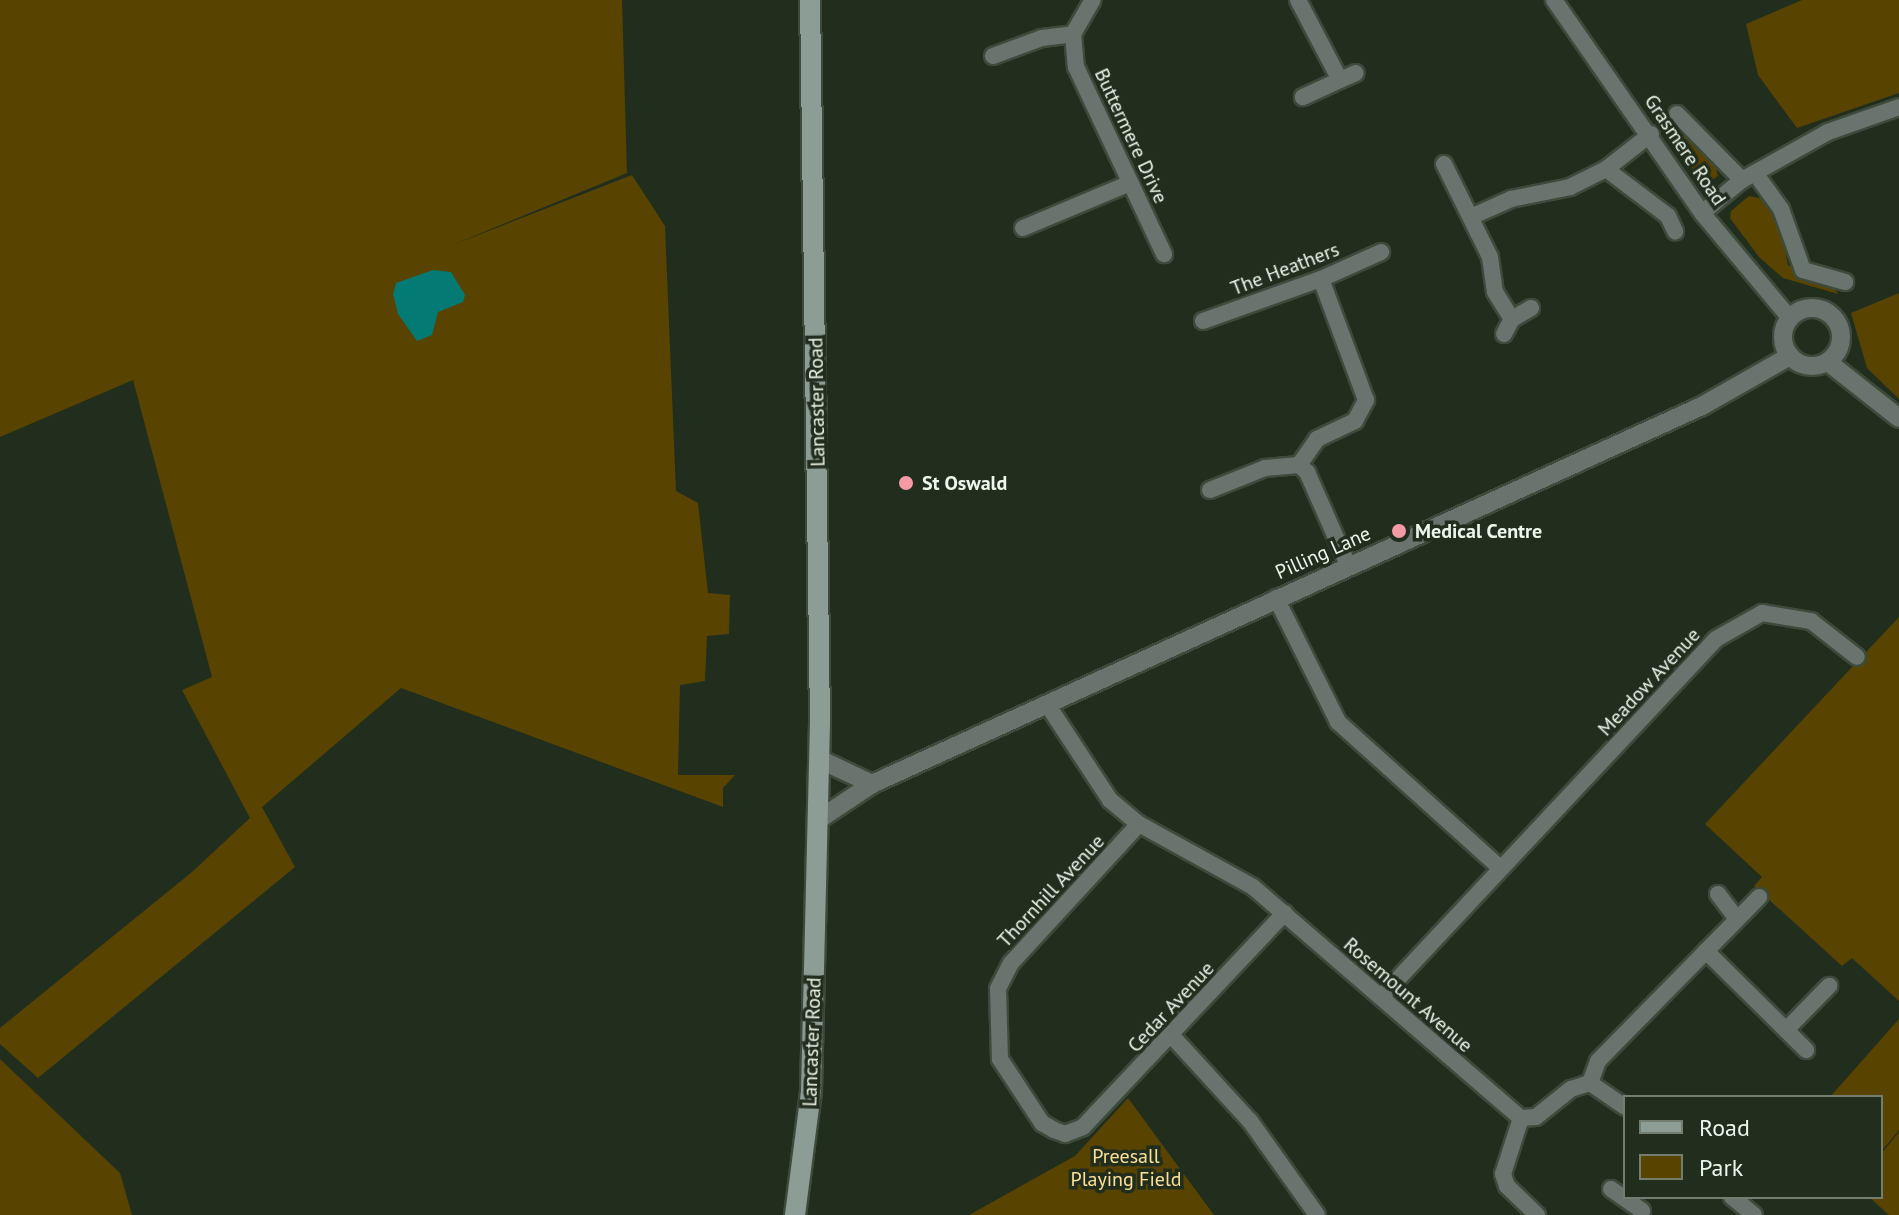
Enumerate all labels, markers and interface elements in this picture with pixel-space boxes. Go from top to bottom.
street label: Buttermere Drive [1089,65,1173,207]
street label: Grasmere Road [1639,90,1731,210]
street label: The Heathers [1227,237,1343,301]
street label: Lancaster Road [804,337,830,467]
place label: St Oswald [922,471,1007,495]
marker: St Oswald [897,474,915,492]
place label: Medical Centre [1415,519,1543,543]
street label: Pilling Lane [1272,521,1374,585]
marker: Medical Centre [1390,522,1408,540]
street label: Meadow Avenue [1593,623,1705,741]
street label: Thornhill Avenue [992,829,1110,953]
street label: Rosemount Avenue [1338,932,1478,1058]
street label: Cedar Avenue [1123,956,1219,1058]
street label: Lancaster Road [798,977,826,1107]
legend [1623,1095,1883,1199]
text: Road [1699,1112,1750,1143]
park label: Preesall Playing Field [1070,1145,1182,1192]
text: Park [1699,1152,1743,1183]

